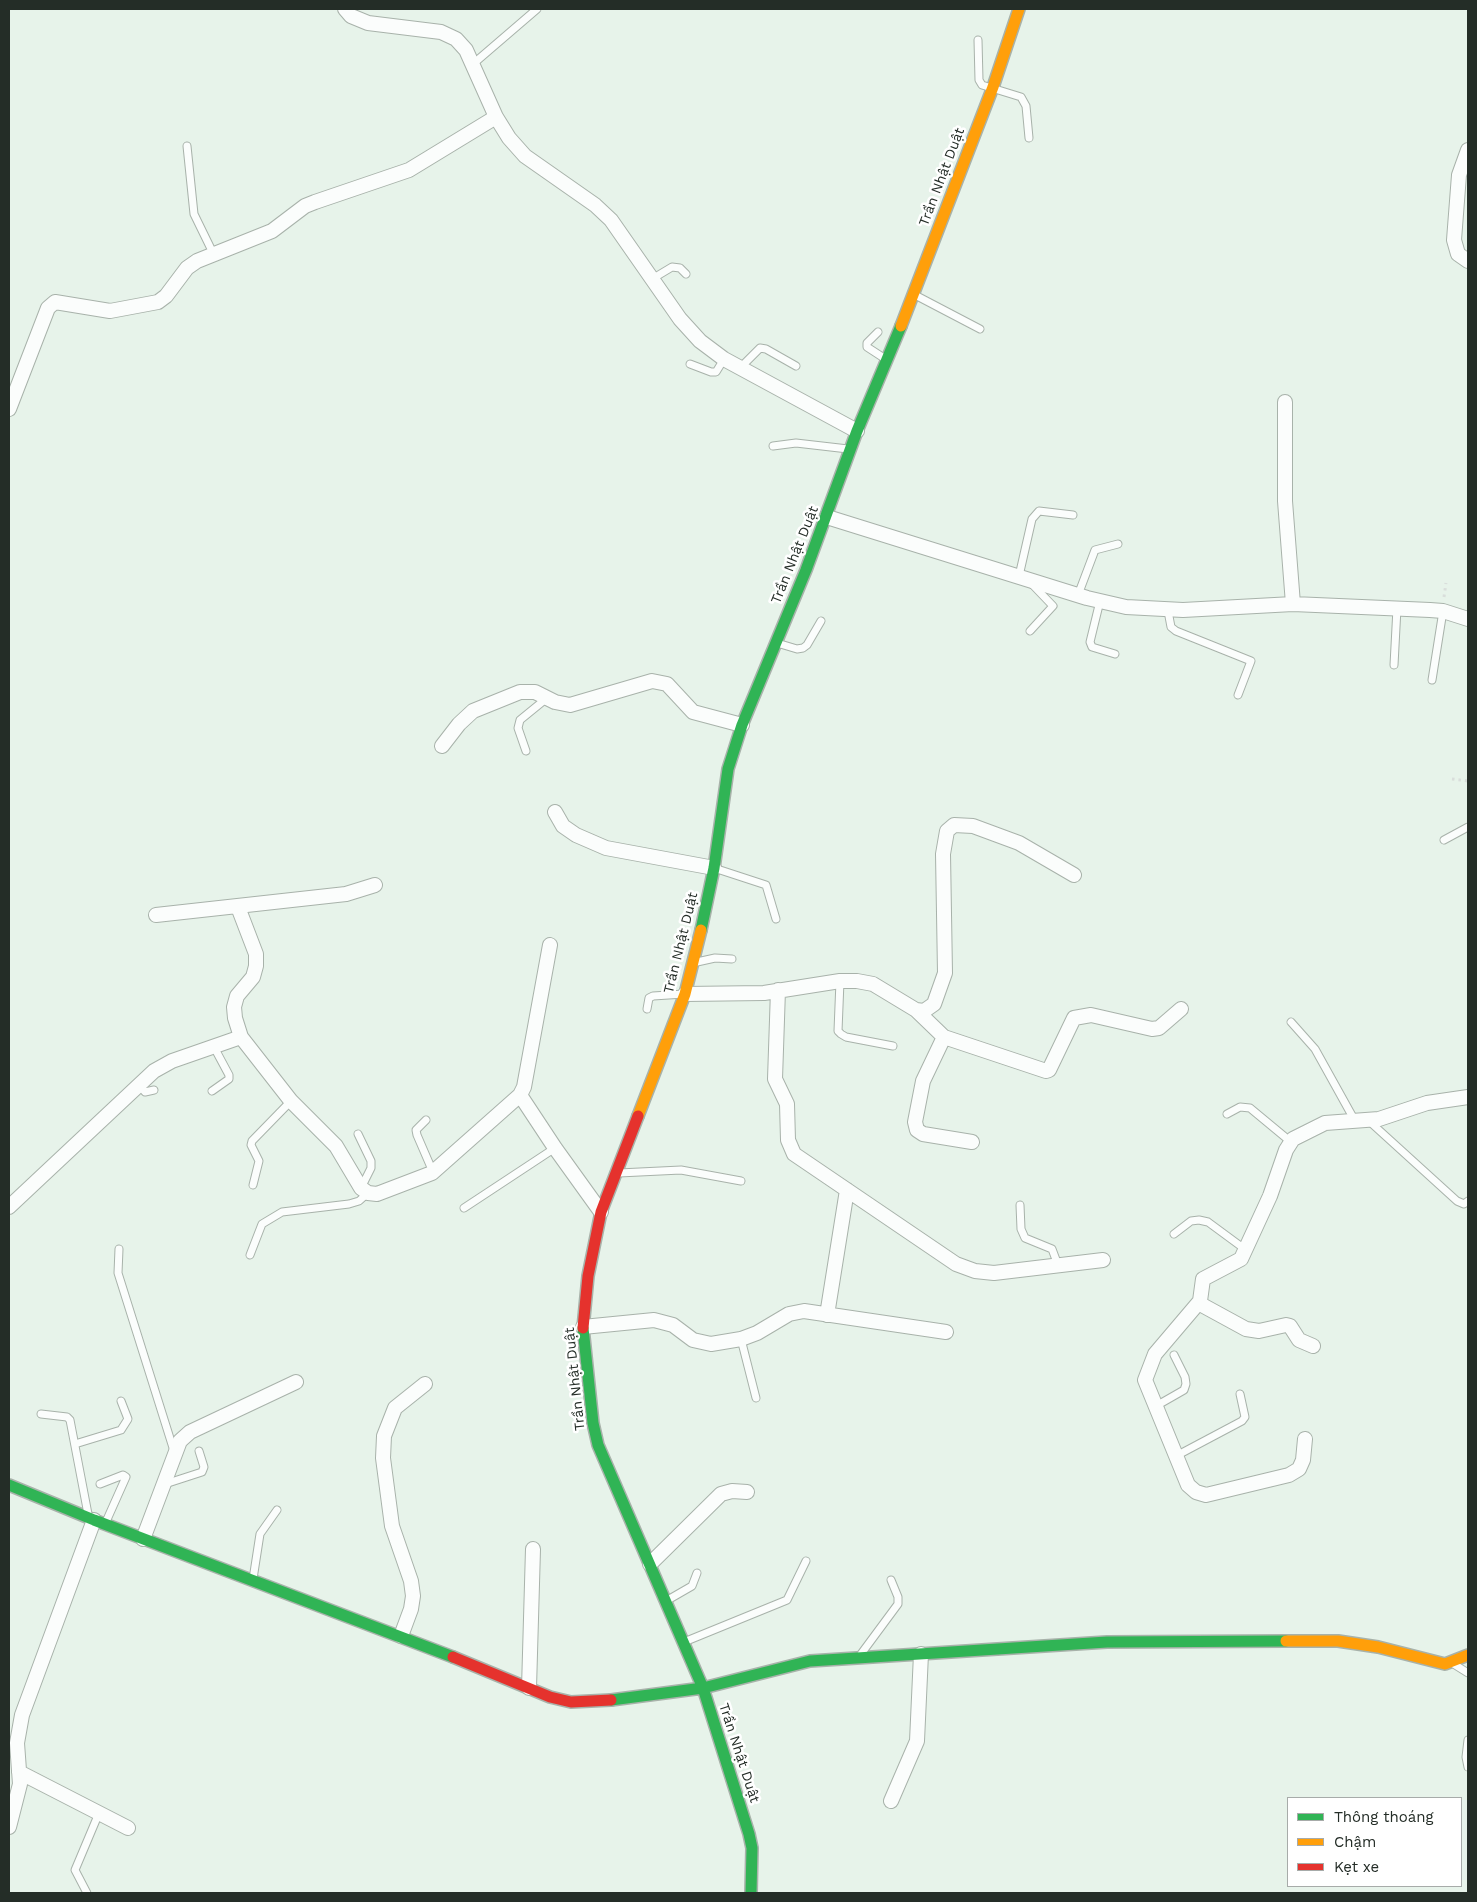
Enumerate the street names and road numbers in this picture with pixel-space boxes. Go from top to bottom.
street label: Trần Nhật Duật [916,126,968,228]
street label: Trần Nhật Duật [768,504,822,606]
street label: Trần Nhật Duật [660,891,702,995]
street label: Trần Nhật Duật [561,1327,589,1431]
street label: Trần Nhật Duật [715,1701,763,1805]

